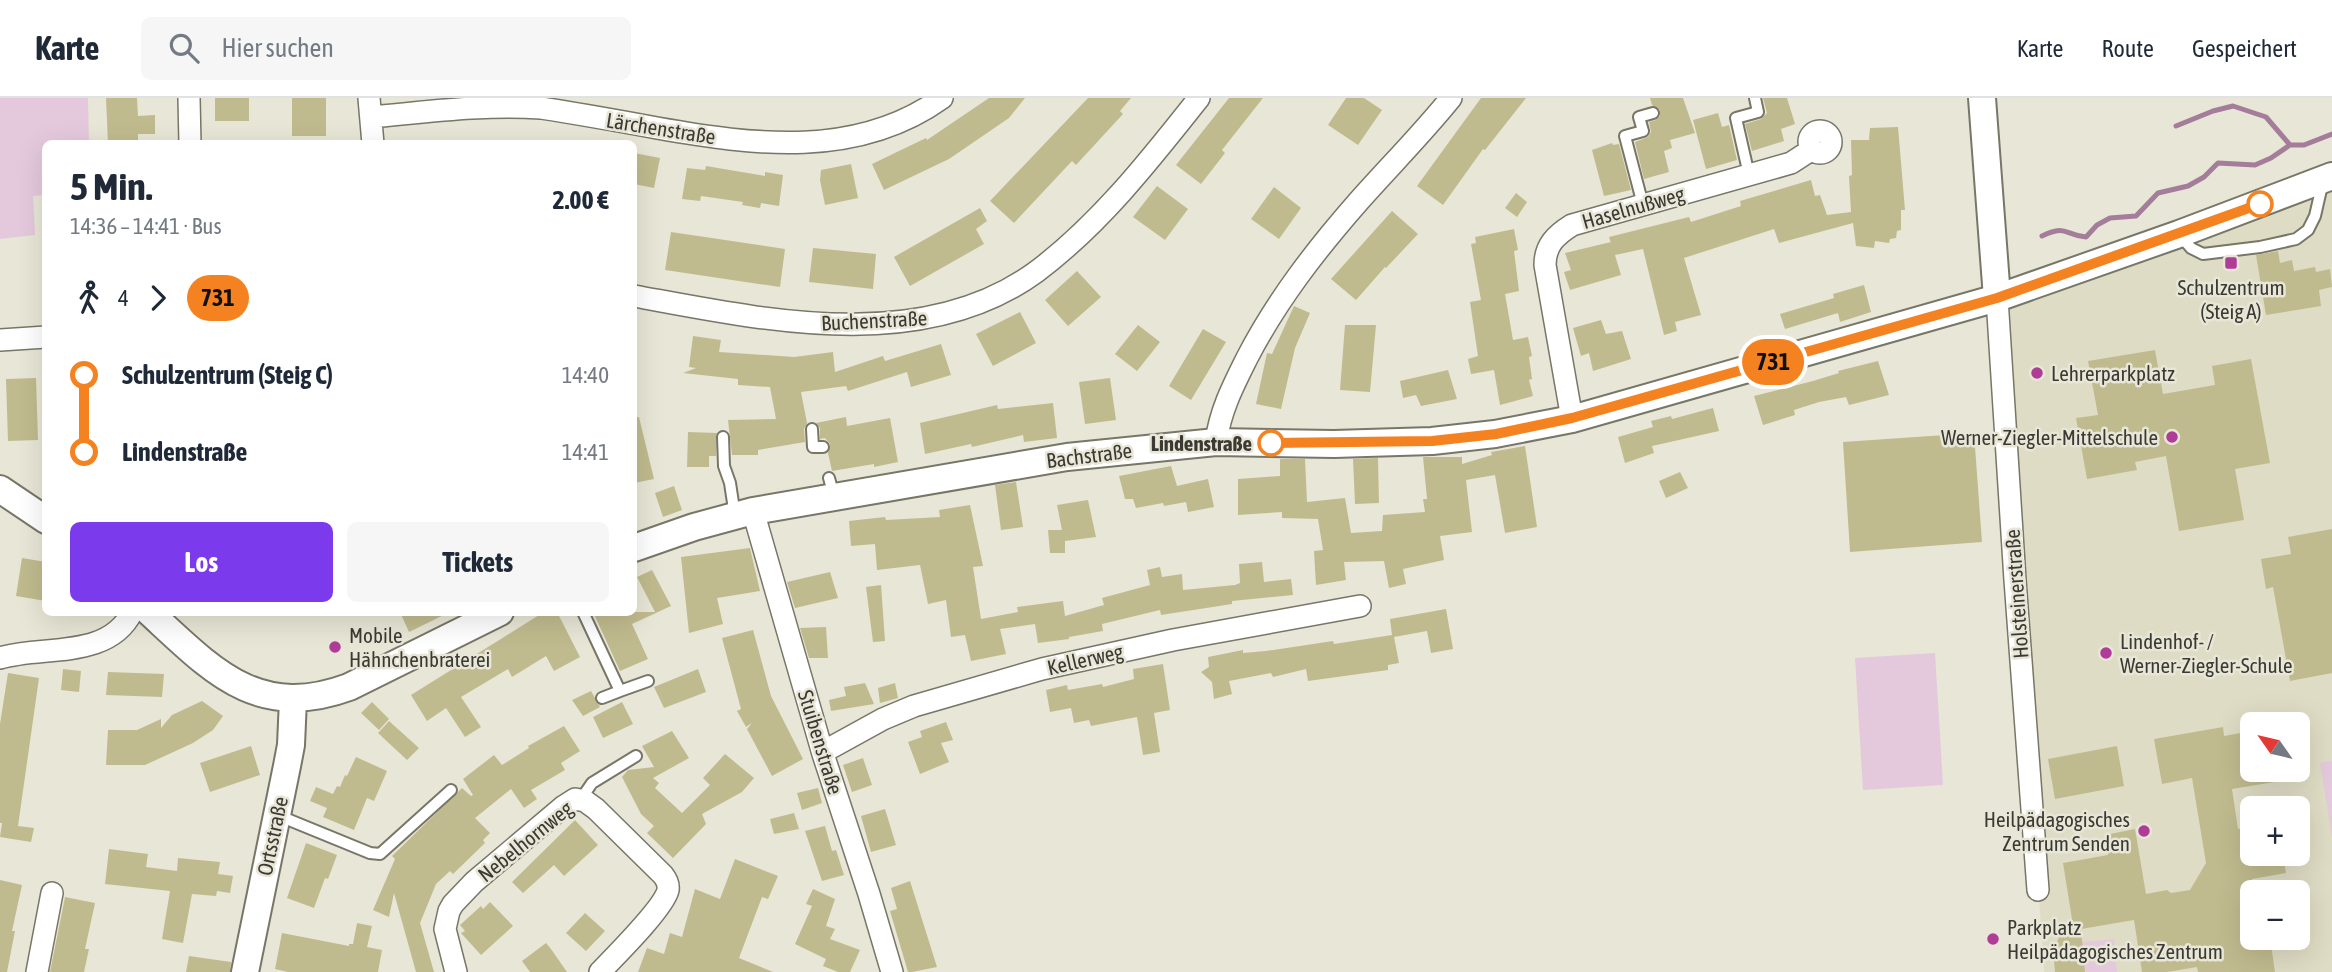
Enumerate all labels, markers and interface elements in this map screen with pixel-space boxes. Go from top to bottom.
search box [141,17,631,80]
text: Karte [35,29,99,67]
icon: search [165,29,203,67]
text: Hier suchen [221,33,334,63]
text: Karte [2017,35,2063,62]
text: Route [2101,35,2154,62]
text: Gespeichert [2192,35,2297,62]
street label: Lärchenstraße [605,108,717,148]
text: 5 Min. [70,165,152,208]
street label: Haselnußweg [1579,181,1687,233]
text: 2.00 € [552,185,609,215]
unlabelled marker [2247,191,2273,217]
text: 14:36 – 14:41 · Bus [70,213,222,239]
marker: Schulzentrum (Steig A) [2223,255,2239,271]
place label: Schulzentrum (Steig A) [2177,275,2285,323]
icon: walk [70,279,108,317]
icon: forward [139,279,177,317]
text: 731 [201,284,235,311]
text: 4 [118,285,129,311]
street label: Buchenstraße [820,305,928,335]
line badge: 731 [1733,339,1813,385]
text: 731 [1756,348,1790,375]
text: Schulzentrum (Steig C) [122,360,333,390]
place label: Lehrerparkplatz [2051,361,2175,385]
text: 14:40 [562,362,609,388]
marker: Lehrerparkplatz [2029,365,2045,381]
place label: Werner-Ziegler-Mittelschule [1941,425,2158,449]
marker: Werner-Ziegler-Mittelschule [2164,429,2180,445]
marker: Lindenstraße [1258,430,1284,456]
place label: Lindenstraße [1151,431,1252,455]
text: Lindenstraße [122,437,247,467]
street label: Bachstraße [1045,438,1133,472]
text: 14:41 [562,439,609,465]
button: Los [70,522,333,602]
button: Tickets [347,522,609,602]
street label: Holsteinerstraße [2000,529,2032,659]
place label: Mobile Hähnchenbraterei [349,623,490,671]
place label: Lindenhof- / Werner-Ziegler-Schule [2120,629,2292,677]
marker: Mobile Hähnchenbraterei [327,639,343,655]
street label: Kellerweg [1045,639,1125,679]
marker: Lindenhof- / Werner-Ziegler-Schule [2098,645,2114,661]
street label: Stuibenstraße [794,687,848,797]
north arrow [2240,712,2310,782]
map controls [2240,712,2310,950]
street label: Ortsstraße [252,794,292,878]
street label: Nebelhornweg [473,796,577,886]
button: + [2240,796,2310,866]
place label: Heilpädagogisches Zentrum Senden [1984,807,2130,855]
marker: Heilpädagogisches Zentrum Senden [2136,823,2152,839]
button: − [2240,880,2310,950]
place label: Parkplatz Heilpädagogisches Zentrum [2007,915,2223,963]
marker: Parkplatz Heilpädagogisches Zentrum [1985,931,2001,947]

